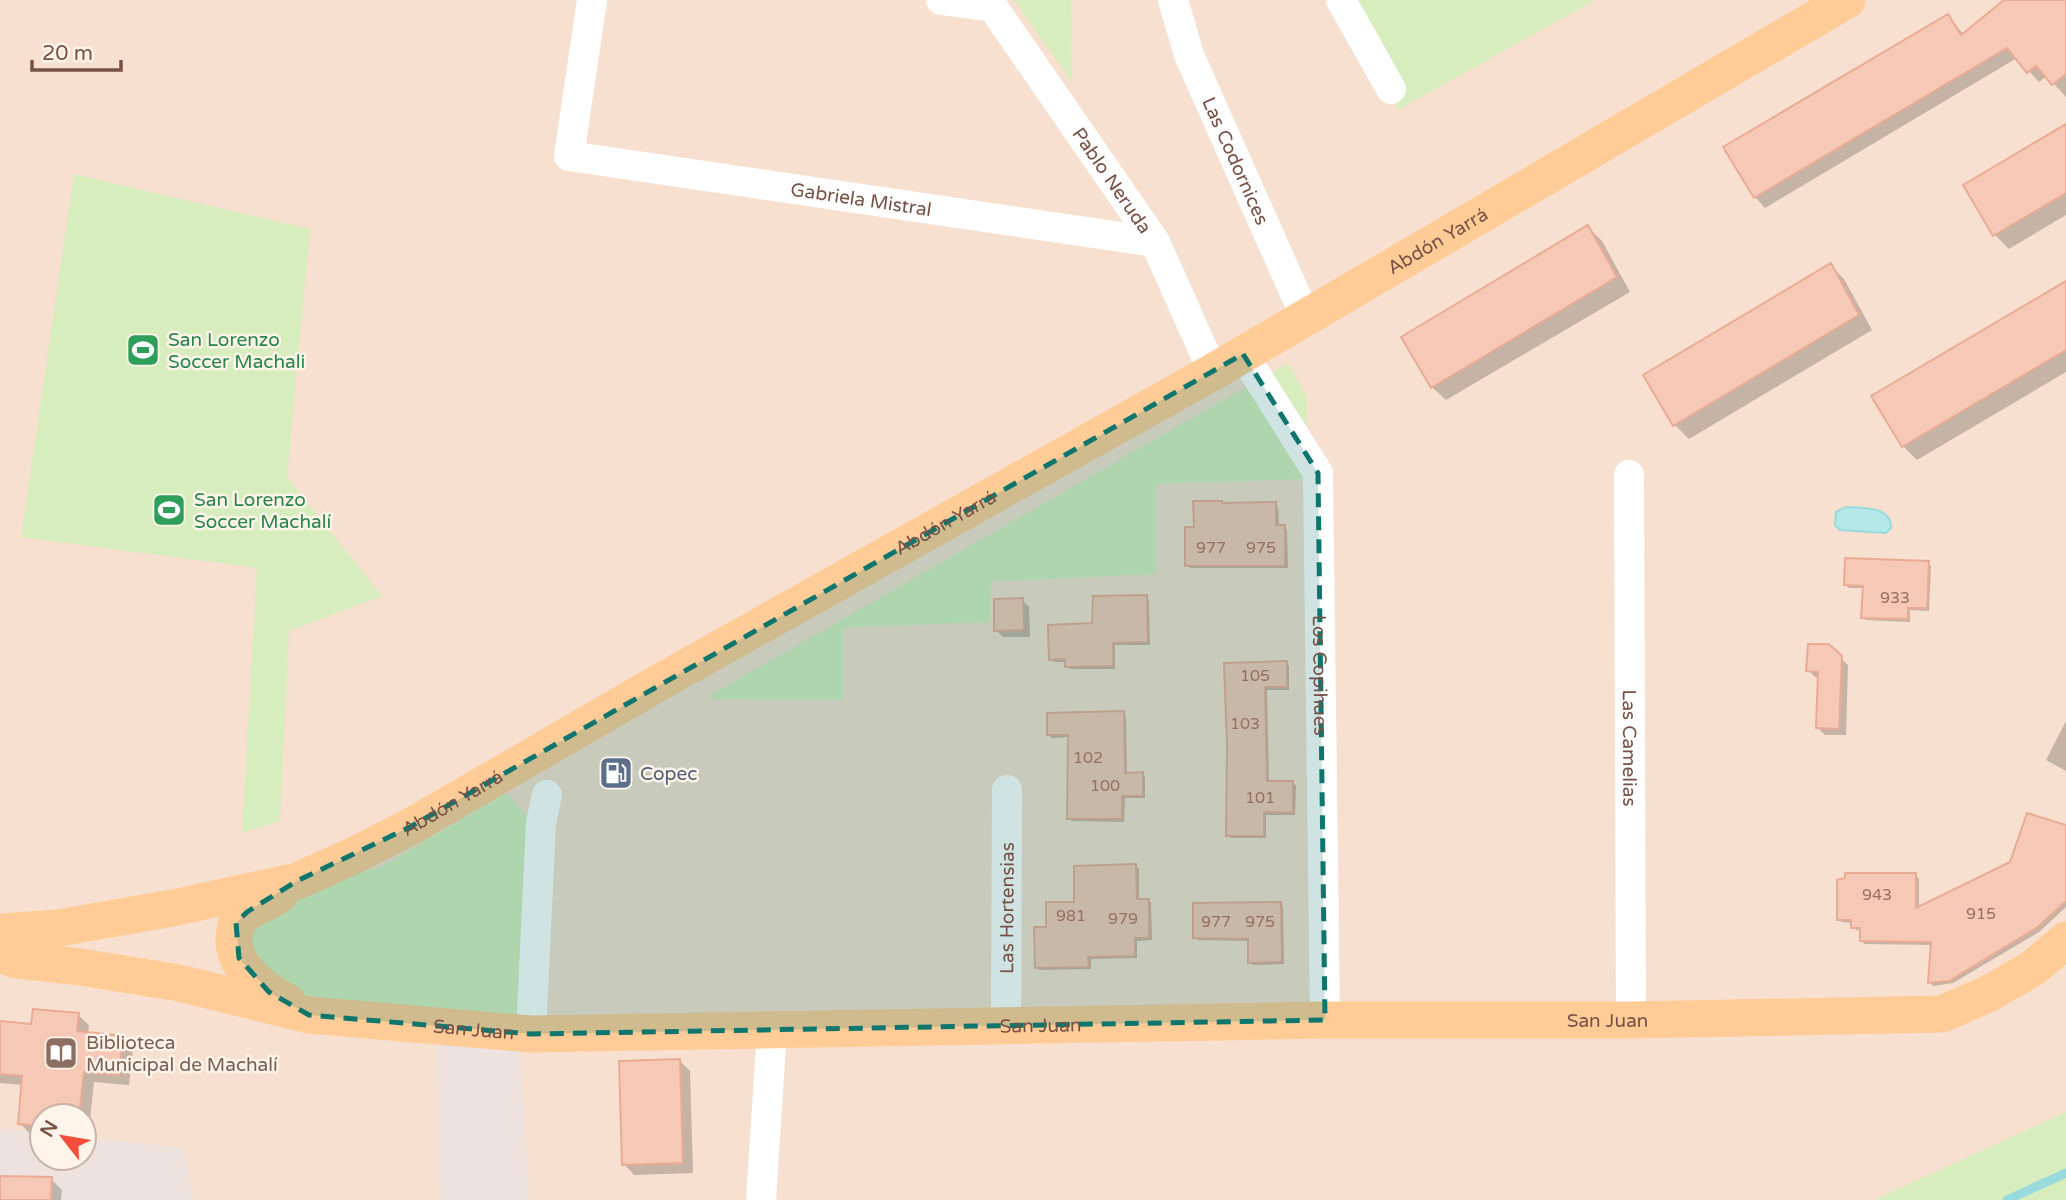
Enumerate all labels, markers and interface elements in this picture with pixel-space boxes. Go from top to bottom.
scale bar [32,28,121,72]
text: 20 m [42,41,93,66]
street label: Las Codornices [1197,94,1273,228]
street label: Pablo Neruda [1067,124,1156,238]
street label: Gabriela Mistral [789,179,933,221]
street label: Abdón Yarrá [1384,203,1492,279]
place label: San Lorenzo Soccer Machali [168,329,305,373]
sports icon: San Lorenzo Soccer Machali [124,331,162,369]
street label: Abdón Yarrá [891,486,1000,560]
place label: San Lorenzo Soccer Machalí [194,489,331,533]
sports icon: San Lorenzo Soccer Machalí [150,491,188,529]
house number: 977 [1196,538,1226,558]
house number: 975 [1246,538,1276,558]
house number: 933 [1880,588,1910,608]
street label: Los Copihues [1308,615,1331,736]
house number: 105 [1240,666,1270,686]
street label: Las Camelias [1618,689,1640,807]
house number: 103 [1230,714,1260,734]
house number: 102 [1073,748,1103,768]
fuel station icon: Copec [597,754,635,792]
place label: Copec [640,763,697,785]
street label: Abdón Yarrá [399,766,507,841]
house number: 100 [1090,776,1120,796]
house number: 101 [1245,788,1275,808]
street label: Las Hortensias [996,842,1019,974]
house number: 943 [1862,885,1892,905]
house number: 915 [1966,904,1996,924]
house number: 981 [1056,906,1086,926]
house number: 979 [1108,909,1138,929]
house number: 977 [1201,912,1231,932]
house number: 975 [1245,912,1275,932]
street label: San Juan [1567,1010,1649,1032]
street label: San Juan [1000,1014,1082,1038]
street label: San Juan [432,1016,515,1045]
place label: Biblioteca Municipal de Machalí [86,1032,278,1076]
library icon: Biblioteca Municipal de Machalí [42,1034,80,1072]
north arrow [28,1102,98,1172]
text: N [36,1117,63,1141]

